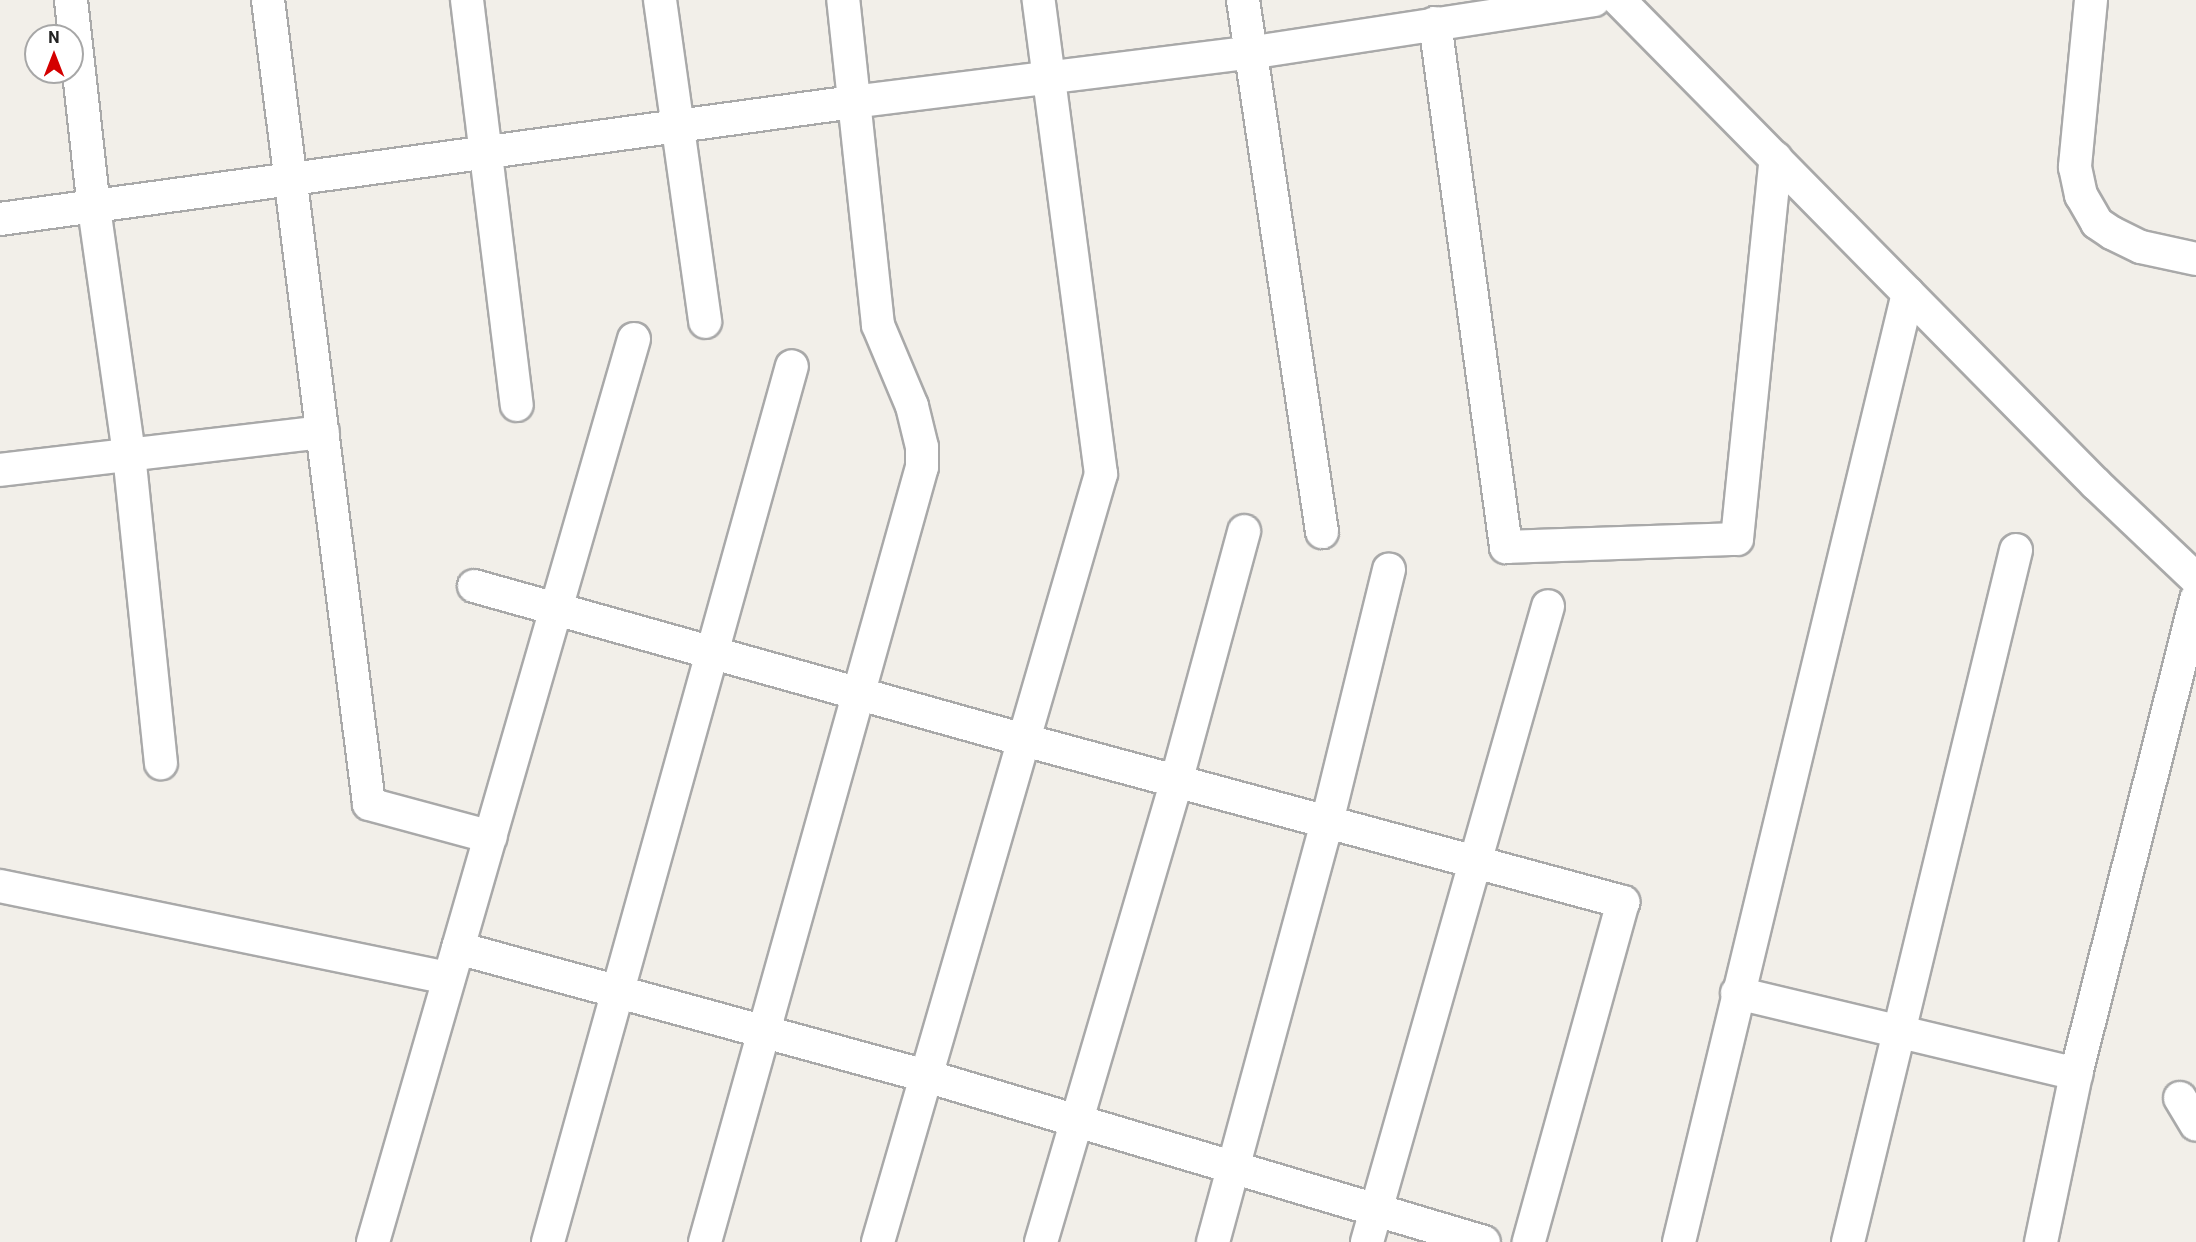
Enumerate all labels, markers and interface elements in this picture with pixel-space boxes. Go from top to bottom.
north arrow [24,24,84,84]
text: N [48,28,60,47]

